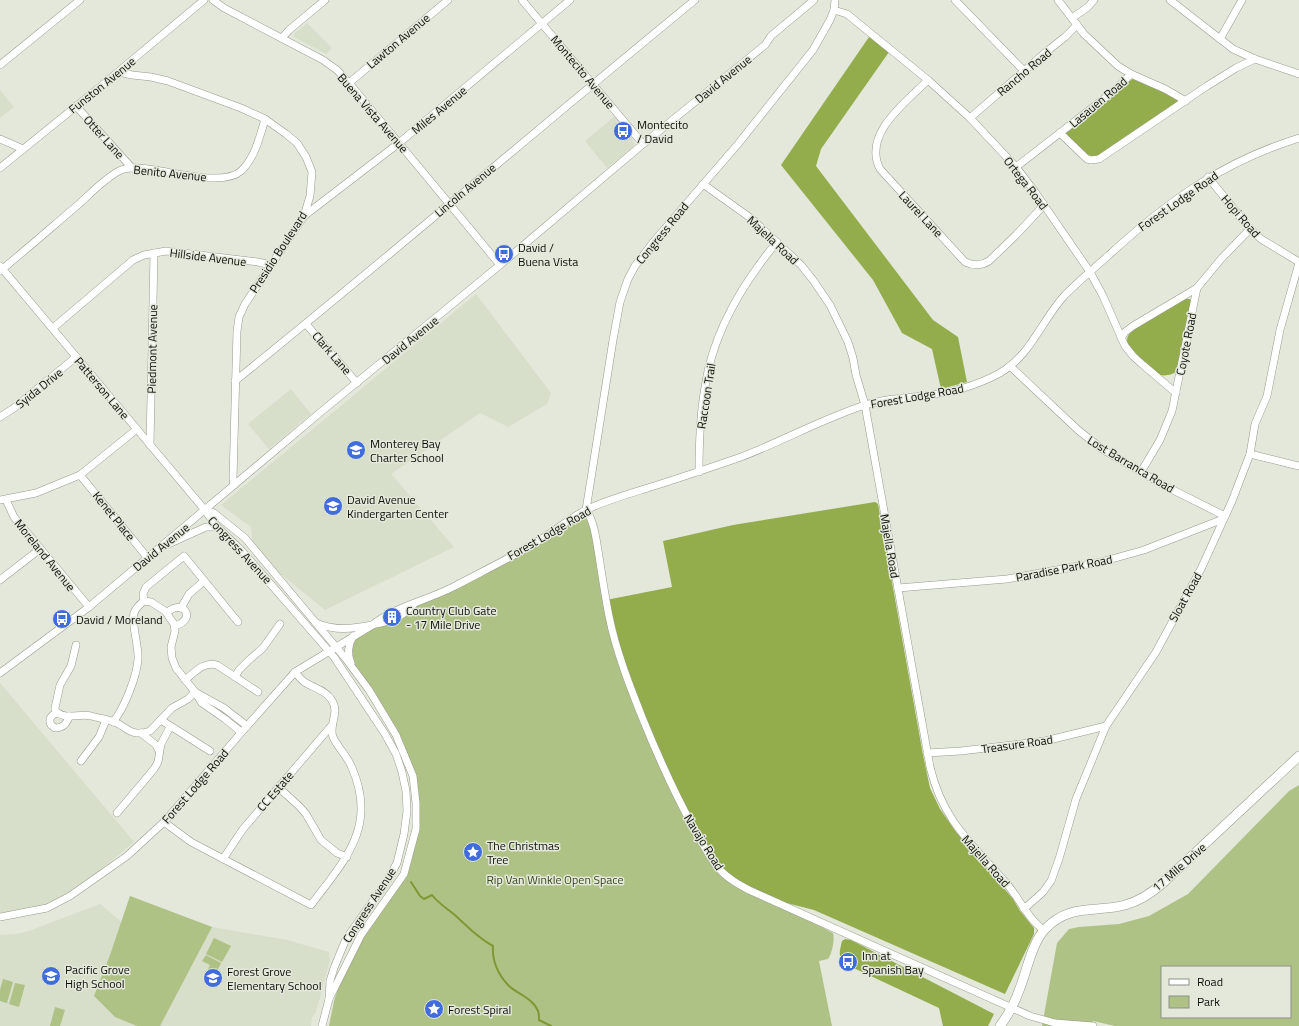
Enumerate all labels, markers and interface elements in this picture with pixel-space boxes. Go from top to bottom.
street label: Lawton Avenue [362,9,434,73]
street label: Montecito Avenue [546,31,620,113]
street label: Rancho Road [992,43,1056,101]
street label: David Avenue [690,50,756,108]
street label: Funston Avenue [64,52,140,118]
street label: Buena Vista Avenue [333,69,413,157]
street label: Lasauen Road [1065,72,1131,132]
street label: Miles Avenue [407,81,471,139]
street label: Otter Lane [79,111,129,163]
place label: Montecito / David [637,115,688,148]
bus stop icon: Montecito / David [612,120,634,142]
street label: Ortega Road [999,152,1053,214]
street label: Lincoln Avenue [430,158,500,222]
street label: Benito Avenue [133,160,207,186]
street label: Forest Lodge Road [1134,166,1222,236]
street label: Laurel Lane [894,186,948,242]
street label: Hopi Road [1217,190,1265,242]
street label: Congress Road [631,198,693,268]
street label: Presidio Boulevard [244,207,312,297]
street label: Majella Road [743,211,803,269]
place label: David / Buena Vista [518,238,578,271]
street label: Hillside Avenue [169,243,247,271]
bus stop icon: David / Buena Vista [493,243,515,265]
street label: Piedmont Avenue [142,304,162,394]
street label: David Avenue [377,311,443,369]
street label: Coyote Road [1171,311,1201,377]
street label: Clark Lane [308,327,356,379]
street label: Patterson Lane [70,352,134,424]
street label: Raccoon Trail [691,362,721,430]
street label: Syida Drive [11,363,67,413]
street label: Forest Lodge Road [869,378,965,414]
street label: Lost Barranca Road [1084,430,1178,498]
place label: Monterey Bay Charter School [370,434,444,467]
school or university icon: Monterey Bay Charter School [345,439,367,461]
street label: Kenet Place [88,487,140,545]
place label: David Avenue Kindergarten Center [347,490,448,523]
school or university icon: David Avenue Kindergarten Center [322,495,344,517]
street label: Forest Lodge Road [503,501,595,565]
street label: Congress Avenue [203,512,277,588]
street label: Majella Road [875,512,905,580]
street label: Moreland Avenue [10,515,80,595]
street label: David Avenue [128,518,194,576]
street label: Paradise Park Road [1014,549,1114,587]
street label: Sloat Road [1163,569,1207,625]
place label: Country Club Gate - 17 Mile Drive [406,601,497,634]
building icon: Country Club Gate - 17 Mile Drive [381,606,403,628]
bus stop icon: David / Moreland [51,608,73,630]
place label: David / Moreland [76,610,163,629]
street label: Treasure Road [980,730,1054,758]
street label: Forest Lodge Road [157,744,233,828]
street label: CC Estate [252,767,298,815]
street label: Navajo Road [679,810,729,874]
street label: Majella Road [957,831,1015,891]
place label: The Christmas Tree [487,836,560,869]
street label: 17 Mile Drive [1148,838,1210,896]
place icon: The Christmas Tree [462,841,484,863]
street label: Congress Avenue [337,863,401,947]
park label: Rip Van Winkle Open Space [486,870,624,889]
place label: Inn at Spanish Bay [862,946,924,979]
bus stop icon: Inn at Spanish Bay [837,951,859,973]
place label: Pacific Grove High School [65,960,130,993]
place label: Forest Grove Elementary School [227,962,321,995]
school or university icon: Pacific Grove High School [40,965,62,987]
legend [1161,966,1291,1018]
school or university icon: Forest Grove Elementary School [202,967,224,989]
text: Road [1197,972,1223,991]
text: Park [1197,992,1220,1011]
place icon: Forest Spiral [423,998,445,1020]
place label: Forest Spiral [448,1000,511,1019]

